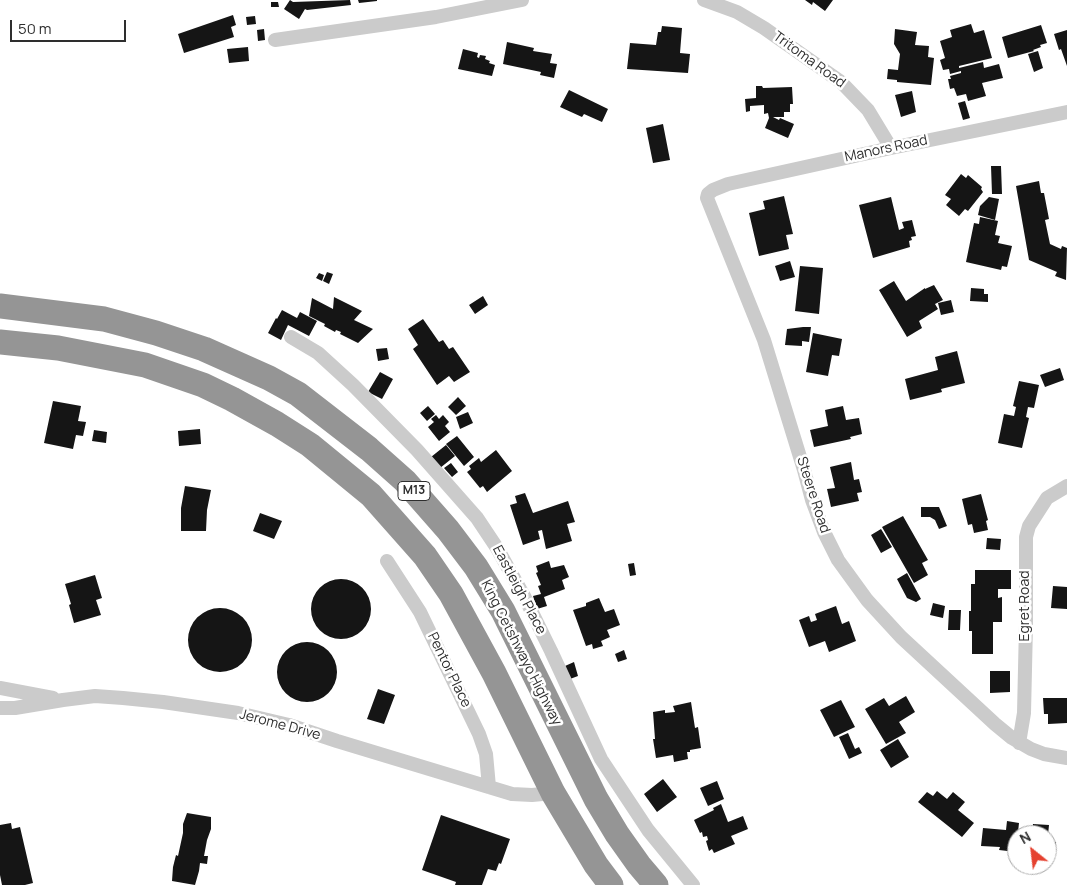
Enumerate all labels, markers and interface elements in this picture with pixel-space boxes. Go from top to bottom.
scale bar [12,10,129,42]
text: 50 m [18,18,52,39]
street label: Tritoma Road [770,28,848,92]
street label: Manors Road [843,132,929,166]
street label: Steere Road [793,455,833,535]
road number: M13 [398,482,430,501]
street label: Eastleigh Place [489,543,549,637]
street label: Egret Road [1017,571,1033,641]
street label: King Cetshwayo Highway [477,578,565,728]
street label: Pentor Place [424,630,474,710]
street label: Jerome Drive [238,706,322,744]
north arrow [1007,825,1057,875]
text: N [1016,827,1034,848]

